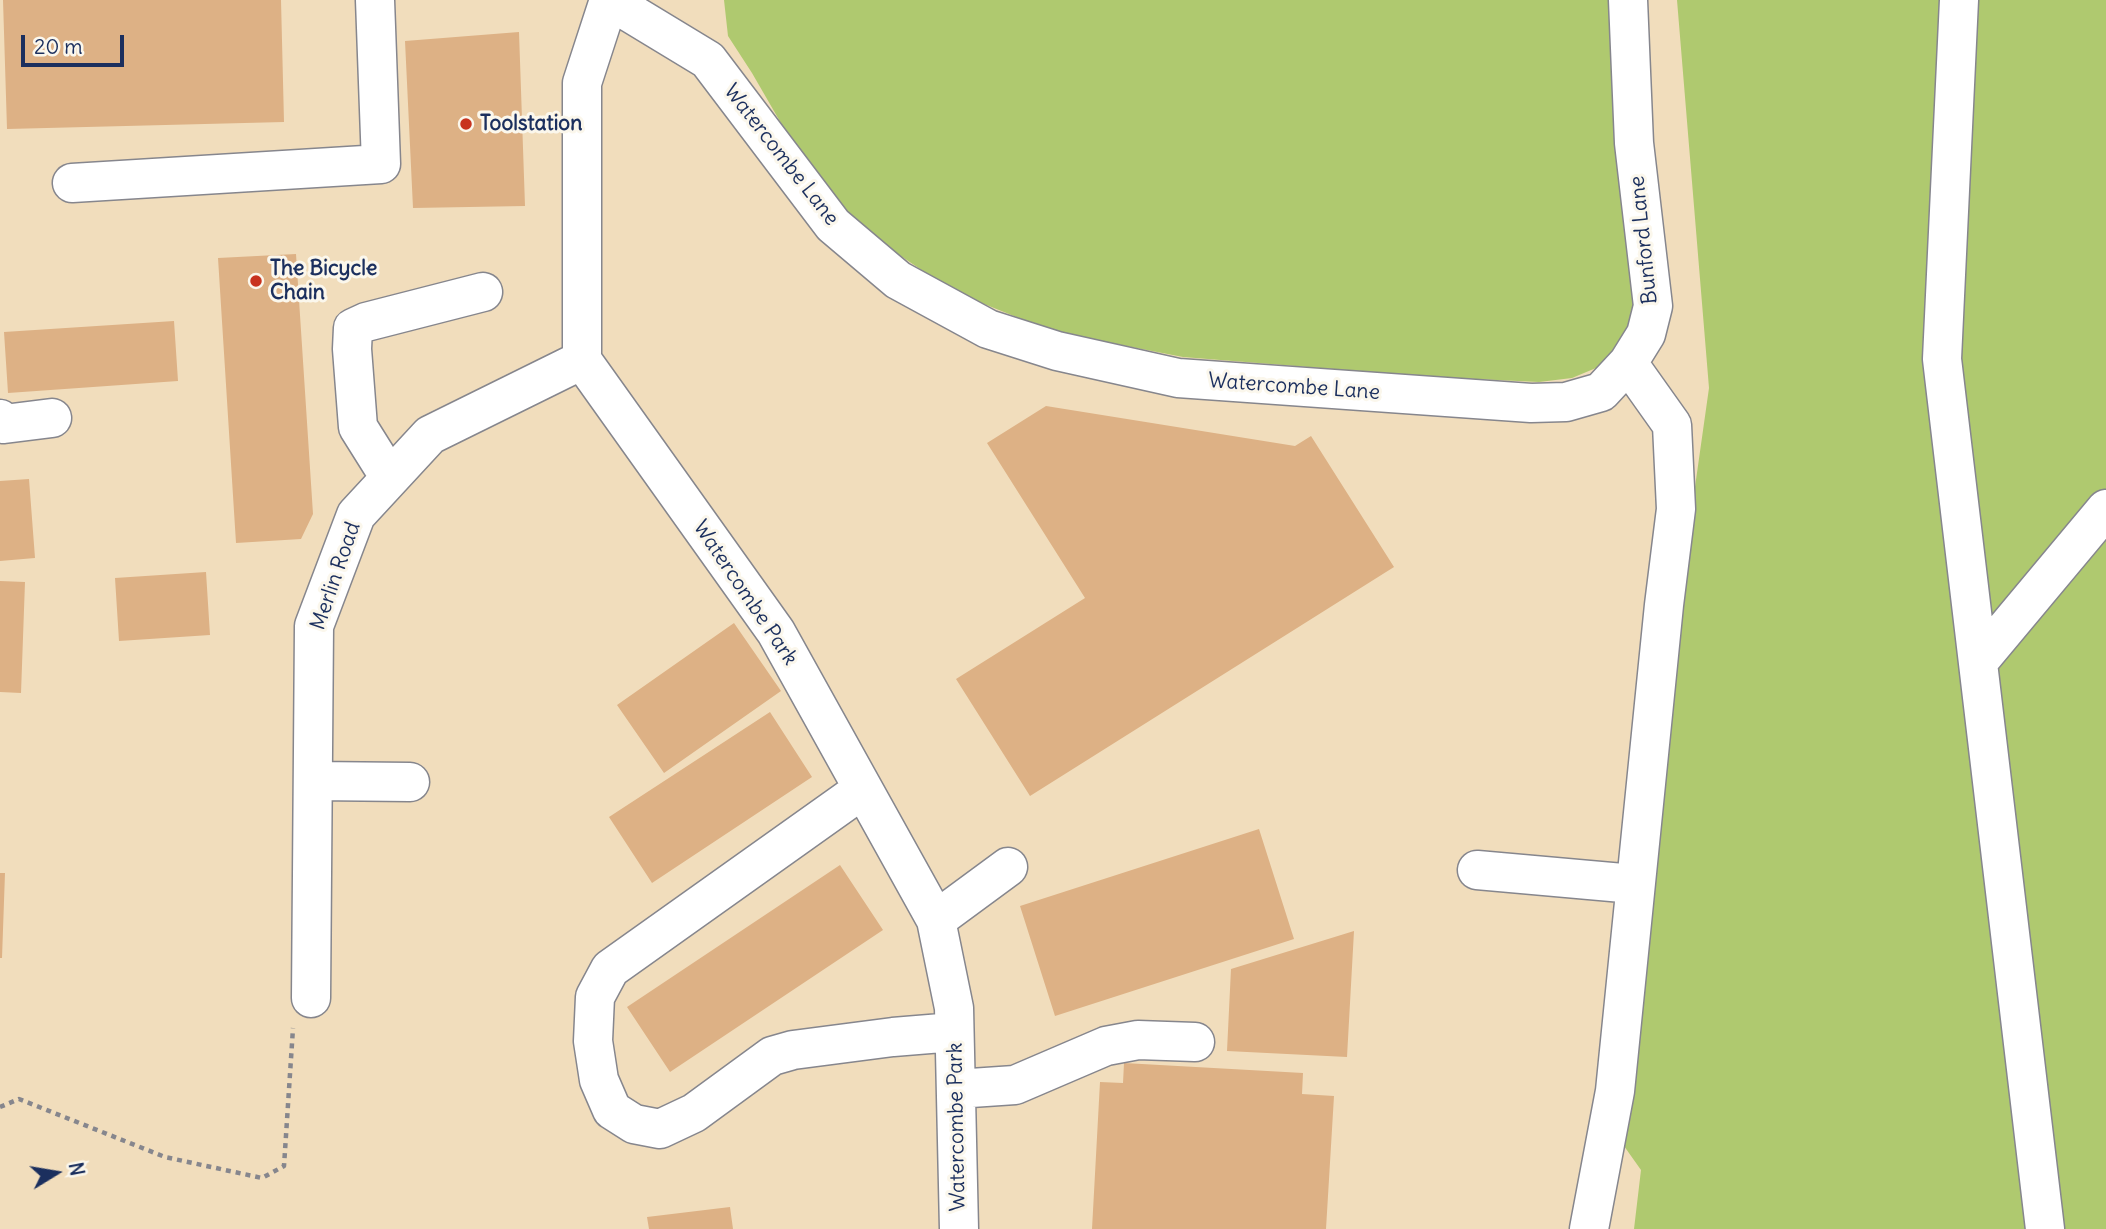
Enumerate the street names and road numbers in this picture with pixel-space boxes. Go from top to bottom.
street label: Watercombe Lane [718,79,844,231]
street label: Bunford Lane [1625,175,1663,305]
street label: Watercombe Lane [1207,368,1381,406]
street label: Watercombe Park [687,516,803,670]
street label: Merlin Road [306,519,366,633]
street label: Watercombe Park [943,1042,971,1212]

